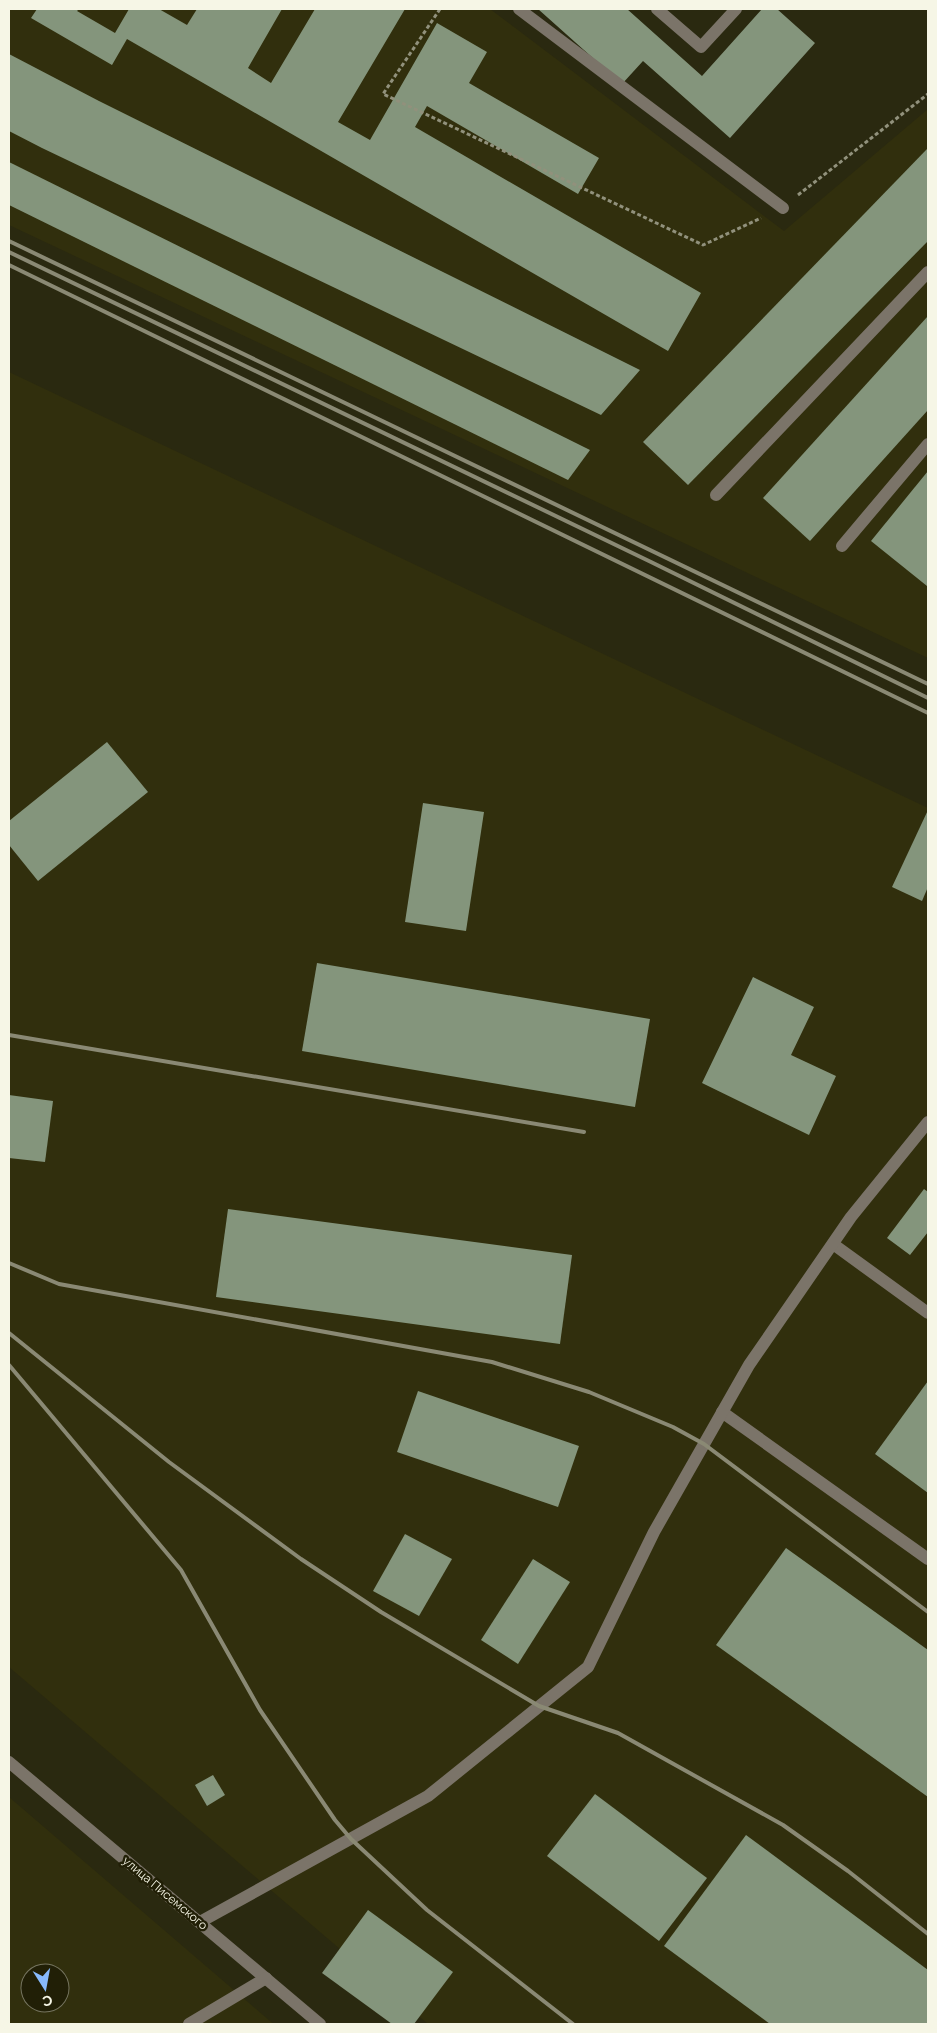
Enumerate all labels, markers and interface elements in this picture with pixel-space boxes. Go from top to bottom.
street label: улица Писемского [120,1853,210,1933]
north arrow [20,1963,70,2013]
text: С [41,1992,54,2010]

